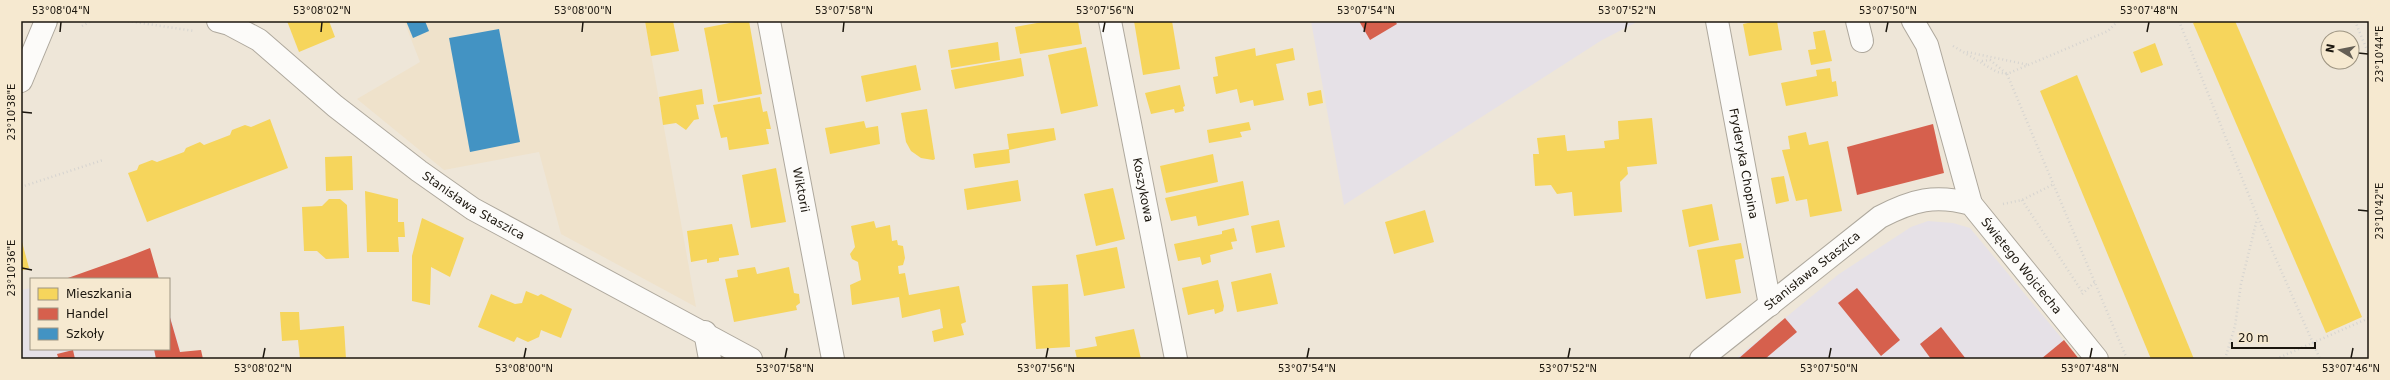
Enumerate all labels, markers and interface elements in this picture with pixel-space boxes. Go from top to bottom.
text: 53°08'04"N [32,5,90,16]
text: 53°08'02"N [293,5,351,16]
text: 53°08'00"N [554,5,612,16]
text: 53°07'58"N [815,5,873,16]
text: 53°07'56"N [1076,5,1134,16]
text: 53°07'54"N [1337,5,1395,16]
text: 53°07'52"N [1598,5,1656,16]
text: 53°07'50"N [1859,5,1917,16]
text: 53°07'48"N [2120,5,2178,16]
text: 23°10'44"E [2374,26,2385,82]
north arrow [2320,30,2360,70]
text: N [2323,43,2338,54]
text: 23°10'38"E [6,84,17,140]
street label: Fryderyka Chopina [1726,107,1761,220]
street label: Koszykowa [1130,156,1156,223]
street label: Wiktorii [790,166,812,214]
street label: Stanisława Staszica [420,168,527,243]
text: 23°10'42"E [2374,183,2385,239]
street label: Świętego Wojciecha [1978,214,2065,317]
street label: Stanisława Staszica [1762,228,1863,313]
text: 23°10'36"E [6,240,17,296]
legend [30,278,170,350]
text: Mieszkania [66,287,132,301]
text: Handel [66,307,108,321]
scale bar [2232,324,2315,350]
text: Szkoły [66,327,104,341]
text: 20 m [2238,331,2269,345]
text: 53°08'02"N [234,363,292,374]
text: 53°08'00"N [495,363,553,374]
text: 53°07'58"N [756,363,814,374]
text: 53°07'56"N [1017,363,1075,374]
text: 53°07'54"N [1278,363,1336,374]
text: 53°07'52"N [1539,363,1597,374]
text: 53°07'50"N [1800,363,1858,374]
text: 53°07'48"N [2061,363,2119,374]
text: 53°07'46"N [2322,363,2380,374]

